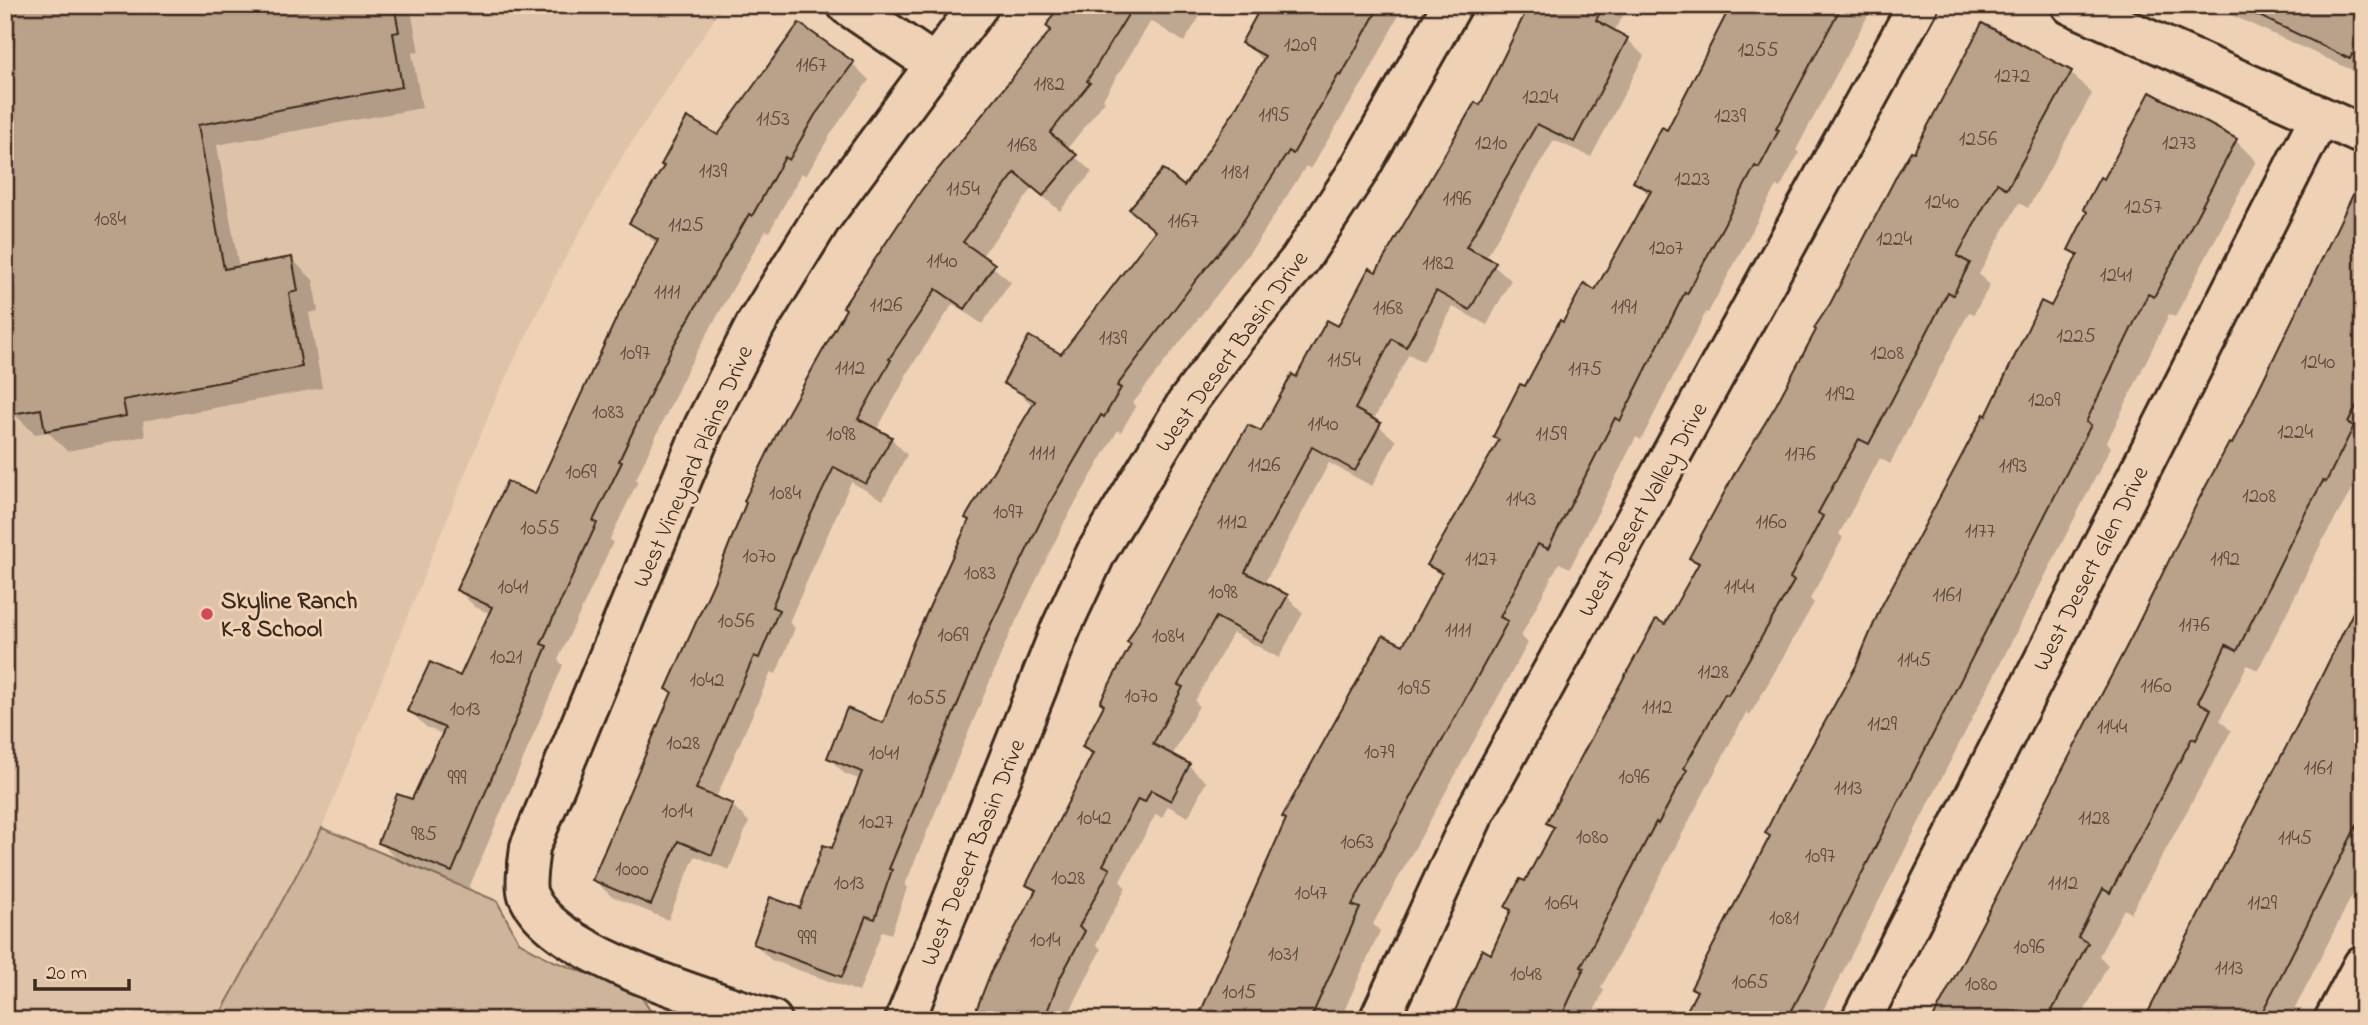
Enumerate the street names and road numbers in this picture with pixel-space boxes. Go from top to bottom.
street label: West Desert Basin Drive [1148,244,1318,461]
street label: West Vineyard Plains Drive [625,340,765,594]
street label: West Desert Valley Drive [1570,396,1719,625]
street label: West Desert Glen Drive [2025,460,2159,678]
street label: West Desert Basin Drive [913,734,1036,972]

